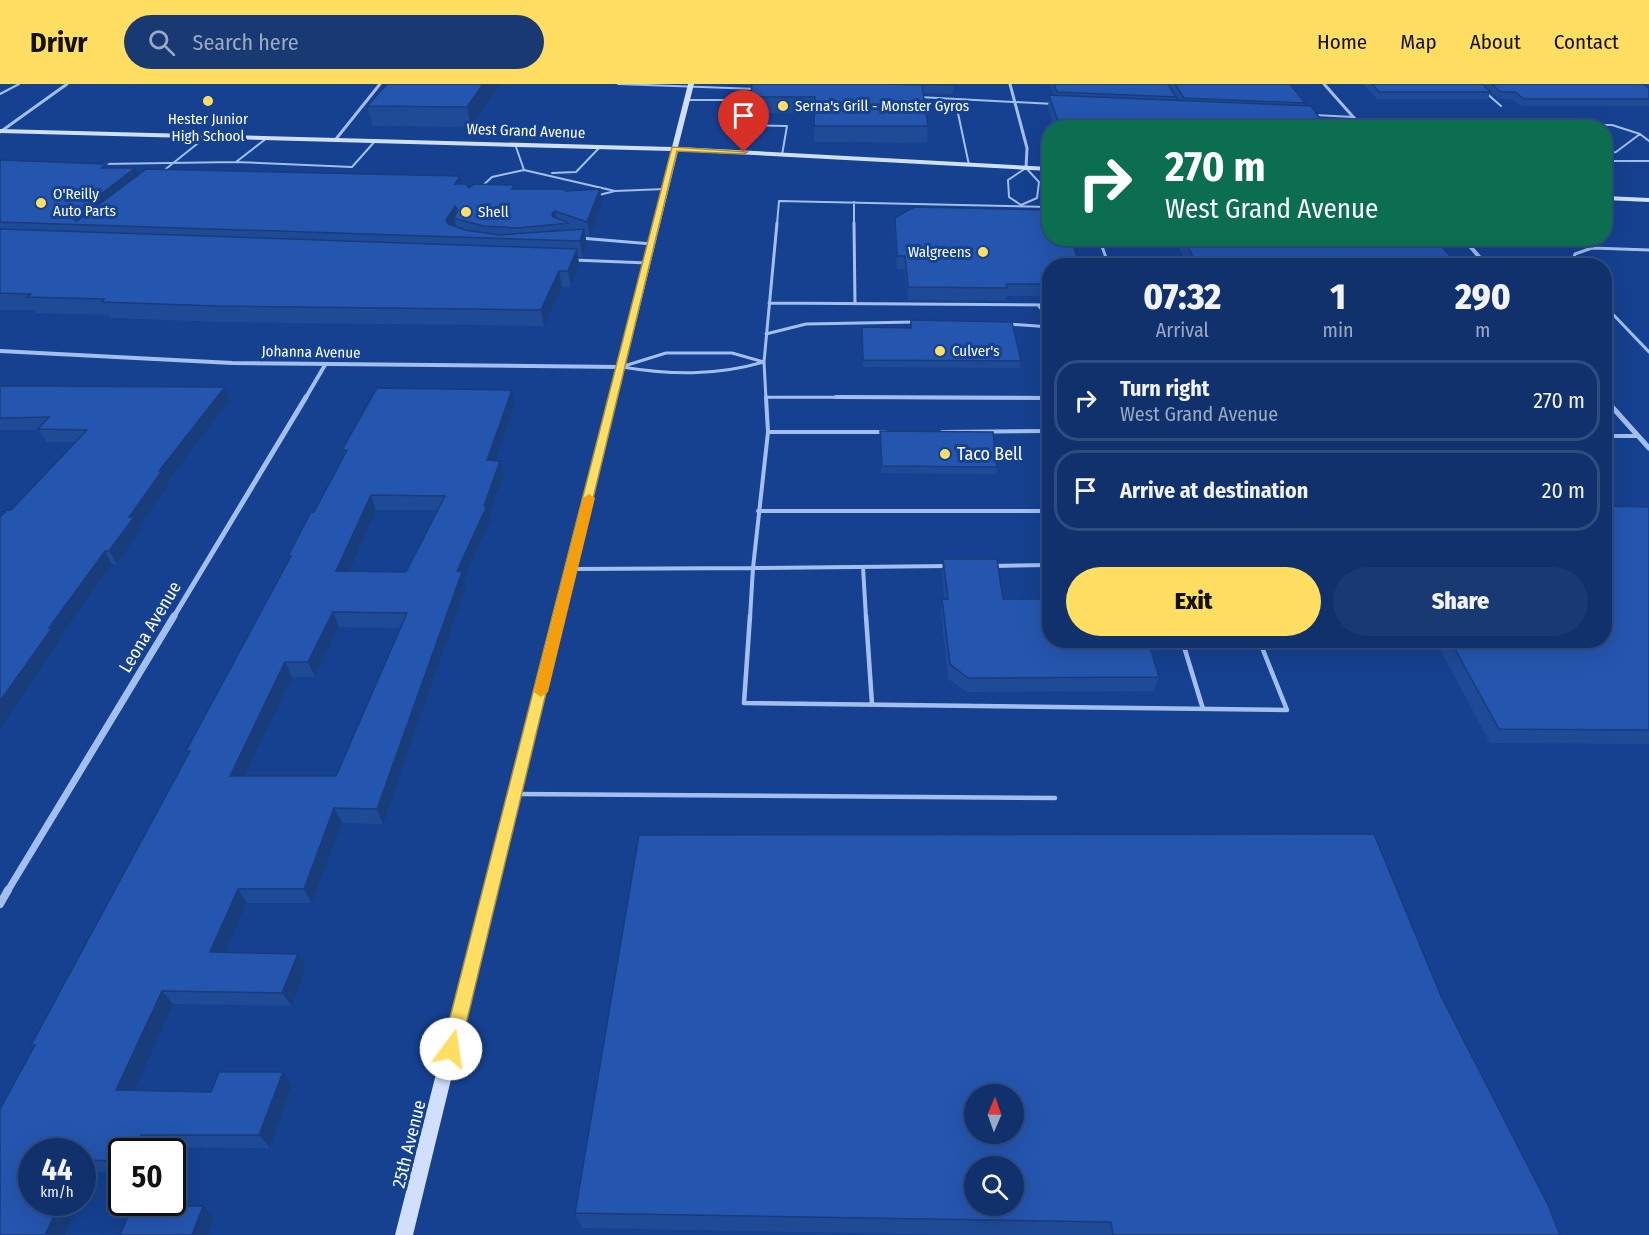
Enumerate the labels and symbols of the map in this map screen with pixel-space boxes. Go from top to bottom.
pin [718,90,769,152]
marker: Hester Junior High School [201,94,215,108]
place label: Serna's Grill - Monster Gyros [795,97,969,115]
marker: Serna's Grill - Monster Gyros [776,99,790,113]
place label: Hester Junior High School [168,110,249,145]
street label: West Grand Avenue [466,120,586,142]
place label: O'Reilly Auto Parts [53,185,116,220]
marker: O'Reilly Auto Parts [34,196,48,210]
place label: Shell [478,203,509,221]
marker: Shell [459,205,473,219]
place label: Walgreens [908,243,971,261]
marker: Walgreens [976,245,990,259]
street label: Johanna Avenue [261,342,361,362]
place label: Culver's [952,342,1000,360]
marker: Culver's [933,344,947,358]
place label: Taco Bell [957,443,1023,465]
marker: Taco Bell [938,447,952,461]
street label: Leona Avenue [114,577,186,677]
position arrow [419,1017,483,1081]
north arrow [964,1084,1024,1144]
street label: 25th Avenue [387,1098,431,1190]
speed limit sign: 50 [108,1138,186,1216]

